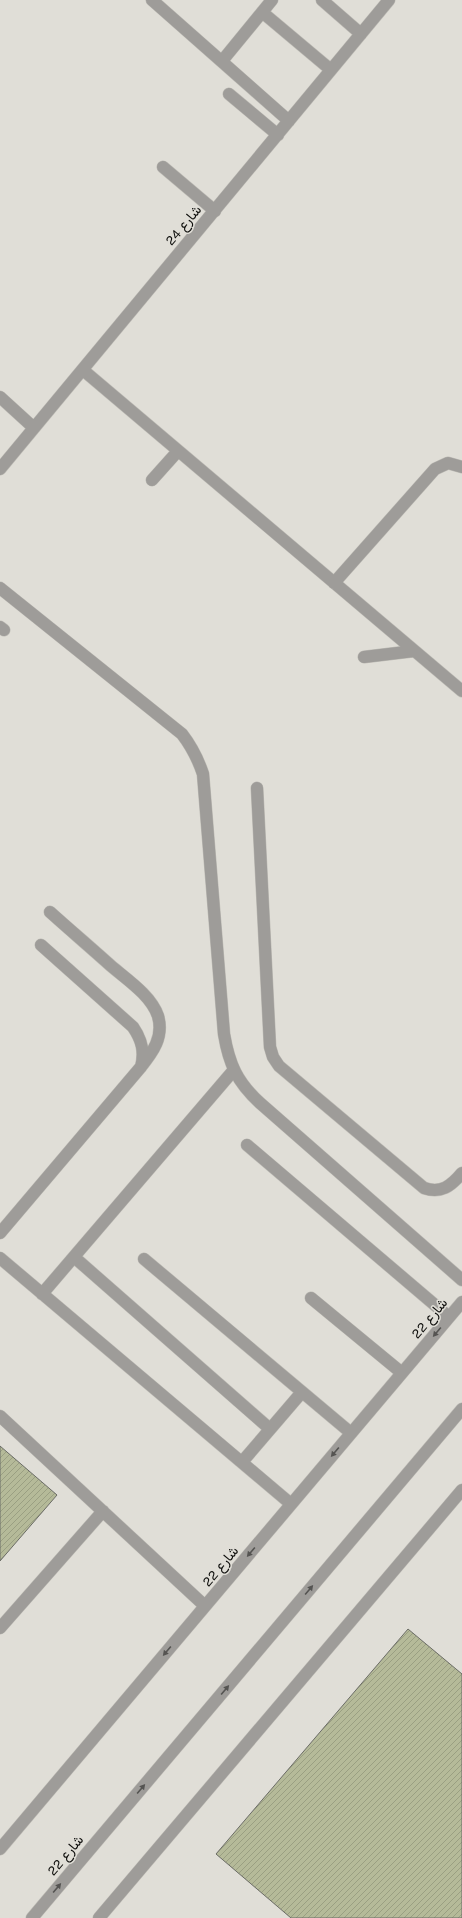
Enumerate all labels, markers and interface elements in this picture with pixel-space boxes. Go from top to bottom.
street label: شارع 24 [162,202,207,250]
street label: شارع 22 [408,1295,453,1343]
one-way arrow [432,1326,441,1337]
one-way arrow [330,1447,339,1458]
street label: شارع 22 [199,1543,244,1591]
one-way arrow [247,1546,256,1557]
one-way arrow [304,1585,313,1596]
one-way arrow [163,1646,172,1656]
one-way arrow [220,1684,229,1695]
one-way arrow [136,1784,145,1794]
street label: شارع 22 [44,1832,89,1880]
one-way arrow [52,1883,61,1894]

